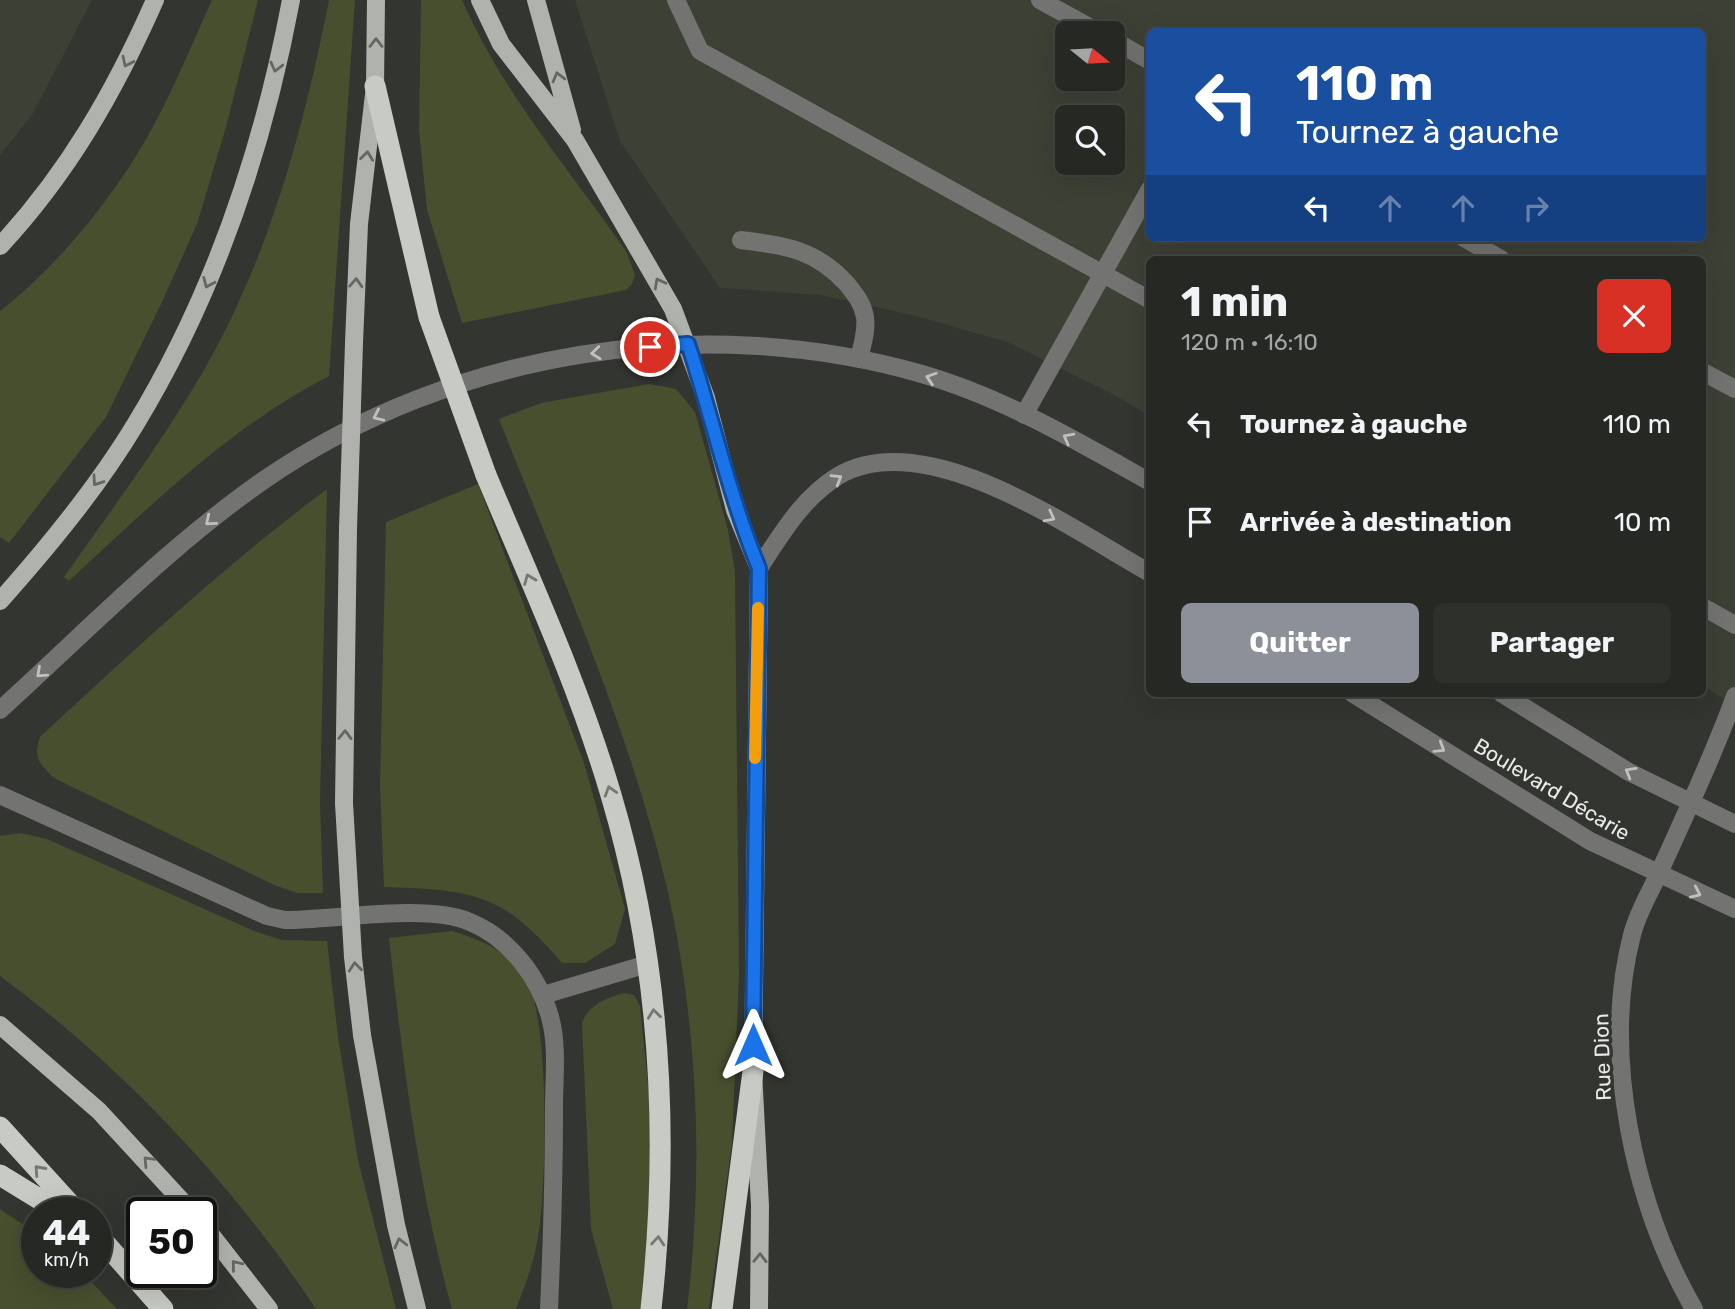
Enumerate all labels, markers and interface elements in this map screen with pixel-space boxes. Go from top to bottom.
north arrow [1055,21,1125,91]
map controls [1055,21,1125,175]
one-way arrow [368,37,383,48]
text: 110 m [1296,54,1433,112]
one-way arrow [121,55,135,67]
icon: left [1181,56,1272,147]
one-way arrow [270,61,284,73]
one-way arrow [552,71,566,83]
button: search [1055,105,1125,175]
text: Tournez à gauche [1296,113,1559,151]
one-way arrow [360,150,375,162]
icon: left [1298,189,1336,227]
icon: ahead [1371,189,1409,227]
icon: ahead [1444,189,1482,227]
icon: right [1517,189,1555,227]
one-way arrow [202,277,216,289]
one-way arrow [349,277,364,288]
one-way arrow [654,277,667,290]
text: 1 min [1181,277,1288,327]
button: close [1597,279,1671,353]
pin [620,317,680,377]
icon: arrive [631,328,669,366]
text: 120 m · 16:10 [1181,328,1318,356]
one-way arrow [590,345,602,360]
one-way arrow [926,372,938,386]
icon: left [1181,405,1219,443]
one-way arrow [373,408,385,422]
text: Tournez à gauche [1240,409,1468,440]
text: 110 m [1603,409,1671,440]
one-way arrow [1063,433,1076,446]
one-way arrow [93,473,105,486]
one-way arrow [829,474,842,487]
icon: arrive [1181,503,1219,541]
text: Arrivée à destination [1240,507,1512,538]
text: 10 m [1614,507,1671,538]
one-way arrow [1042,509,1055,522]
one-way arrow [205,513,218,525]
one-way arrow [524,573,538,585]
button: Quitter [1181,603,1419,683]
button: Partager [1433,603,1671,683]
one-way arrow [36,665,49,677]
one-way arrow [337,729,353,740]
street label: Boulevard Décarie [1469,733,1635,845]
one-way arrow [1433,739,1446,752]
one-way arrow [1624,767,1637,780]
one-way arrow [603,786,618,798]
one-way arrow [1689,885,1702,899]
one-way arrow [347,961,362,973]
one-way arrow [647,1008,662,1020]
position arrow [716,1008,790,1082]
street label: Rue Dion [1588,1013,1616,1101]
one-way arrow [144,1156,157,1169]
one-way arrow [35,1165,47,1178]
speed limit sign: 50 [126,1197,217,1288]
text: 44 [43,1212,90,1254]
one-way arrow [650,1235,665,1246]
one-way arrow [394,1237,408,1249]
text: km/h [44,1249,89,1271]
one-way arrow [752,1252,767,1263]
one-way arrow [232,1260,244,1273]

